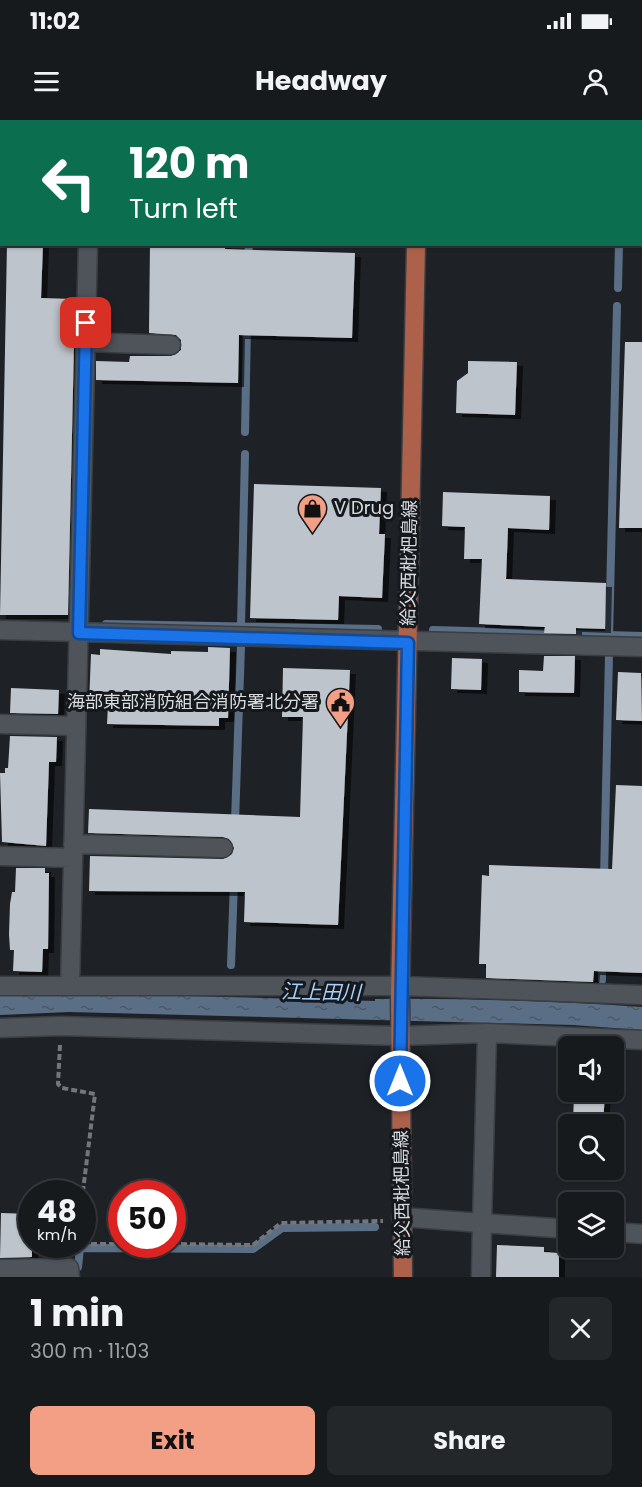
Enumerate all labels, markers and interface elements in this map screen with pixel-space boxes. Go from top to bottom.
text: 11:02 [30,6,80,37]
text: Headway [255,62,387,99]
icon: menu [30,65,63,98]
icon: person [579,65,612,98]
text: 120 m [129,134,250,193]
icon: left [30,144,108,222]
text: Turn left [129,190,238,227]
pin [60,297,111,348]
icon: arrive [69,306,102,339]
shop icon: V Drug [297,492,329,534]
place label: V Drug [334,495,394,520]
street label: 給父西枇杷島線 [395,500,422,626]
public building icon: 海部東部消防組合消防署北分署 [324,686,356,728]
place label: 海部東部消防組合消防署北分署 [67,689,319,714]
water label: 江上田川 [281,977,363,1007]
map controls [558,1036,624,1258]
button: sound [558,1036,624,1102]
position arrow [368,1049,432,1113]
button: search [558,1114,624,1180]
street label: 給父西枇杷島線 [388,1130,415,1256]
speed limit sign: 50 [108,1180,186,1258]
text: 48 [37,1190,77,1233]
button: layers [558,1192,624,1258]
text: km/h [37,1224,77,1245]
text: 1 min [30,1288,124,1339]
button: close [549,1297,612,1360]
text: 300 m · 11:03 [30,1337,149,1365]
button: Exit [30,1406,315,1475]
button: Share [327,1406,612,1475]

